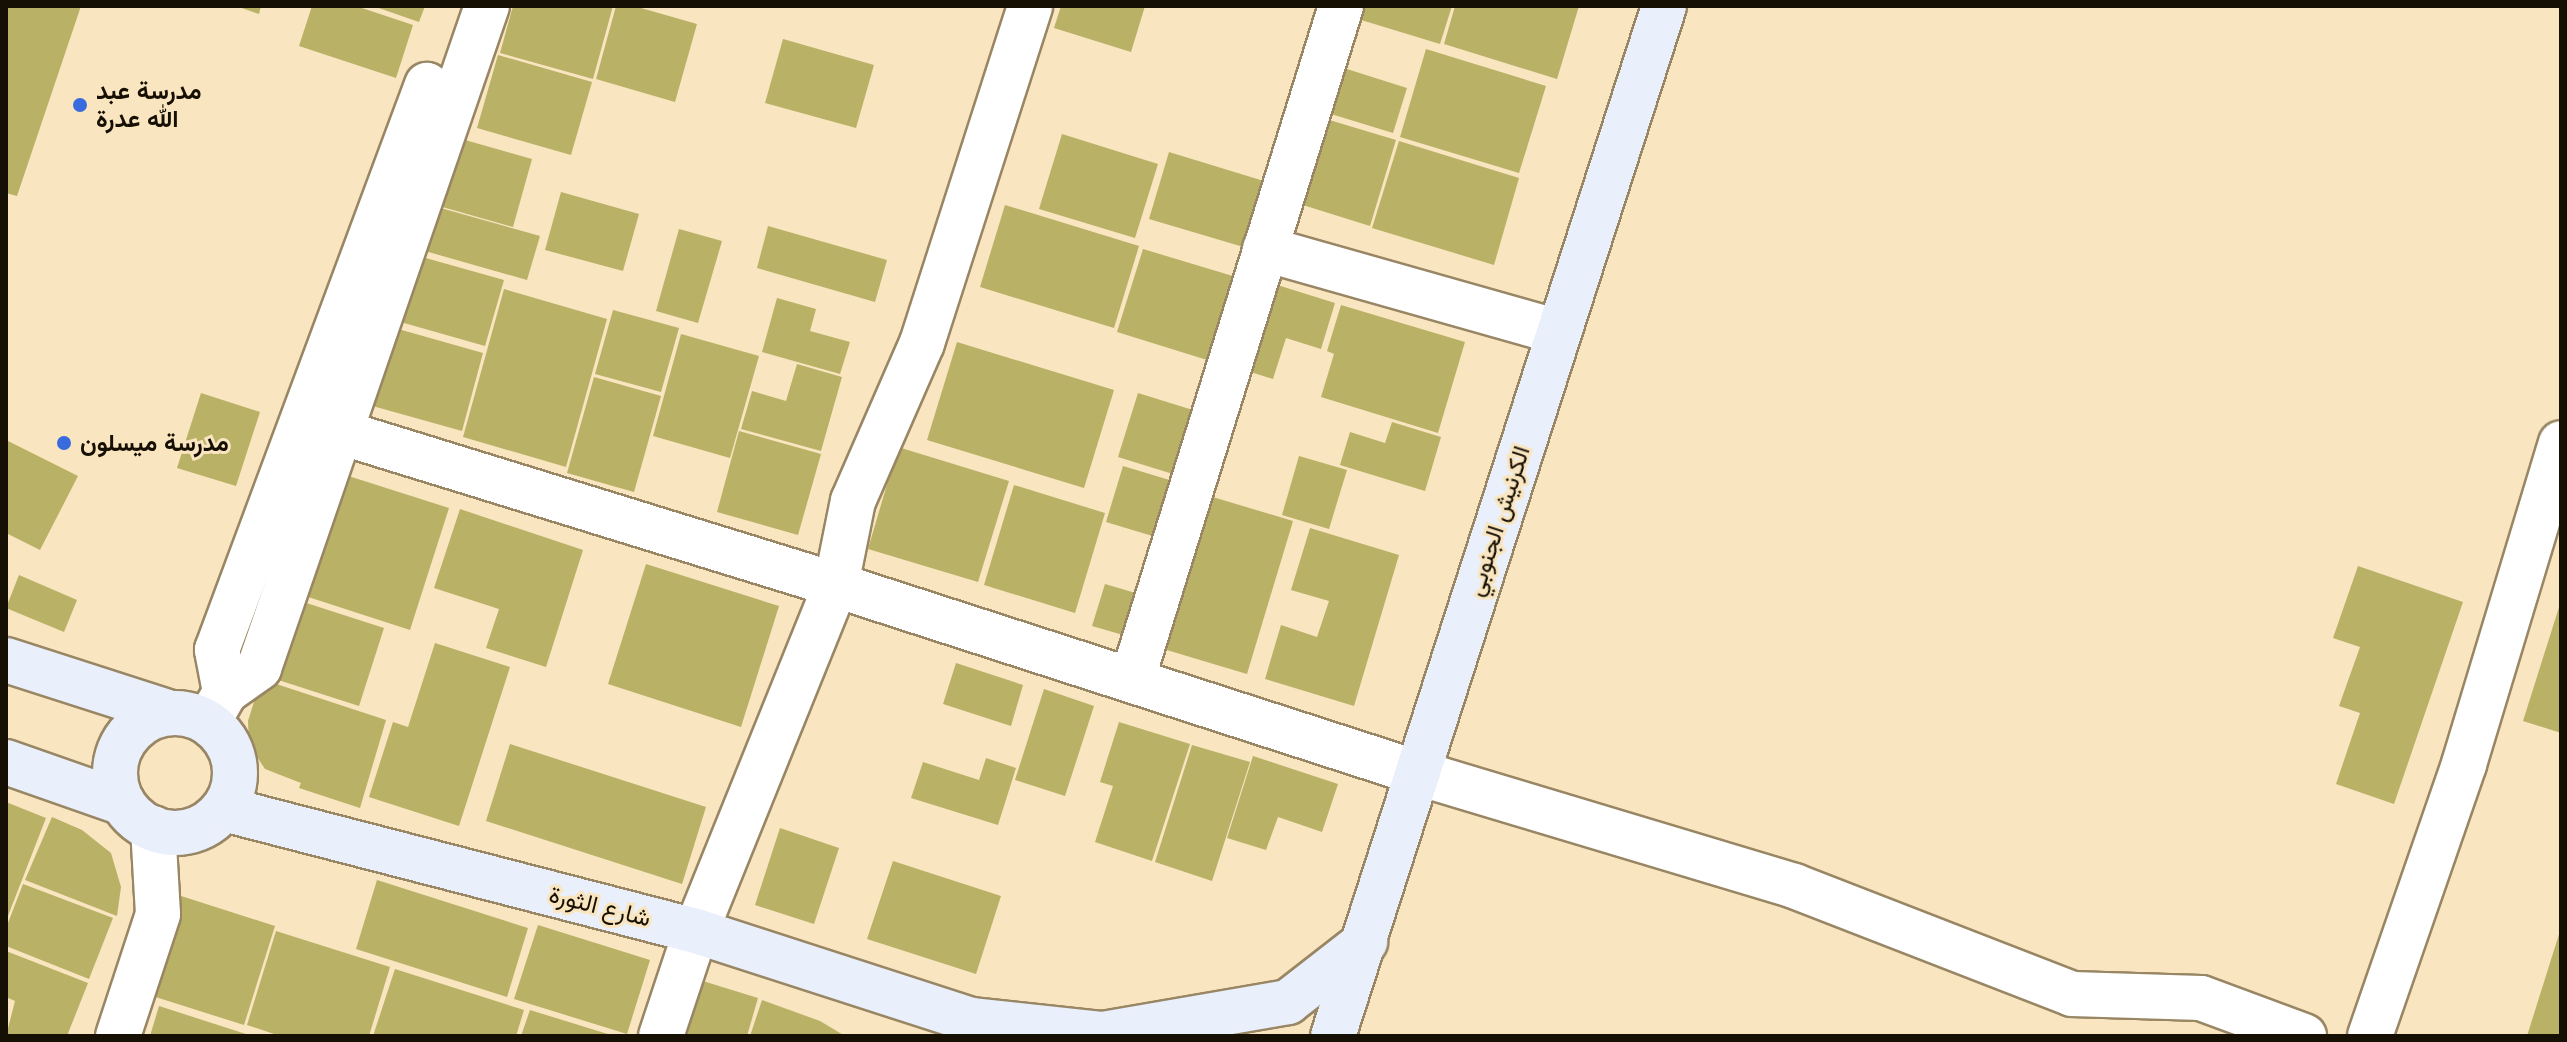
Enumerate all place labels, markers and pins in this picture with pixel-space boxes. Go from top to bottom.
place label: مدرسة عبد الله عدرة [96,77,202,133]
marker: مدرسة عبد الله عدرة [71,96,89,114]
place label: مدرسة ميسلون [80,429,229,457]
marker: مدرسة ميسلون [55,434,73,452]

